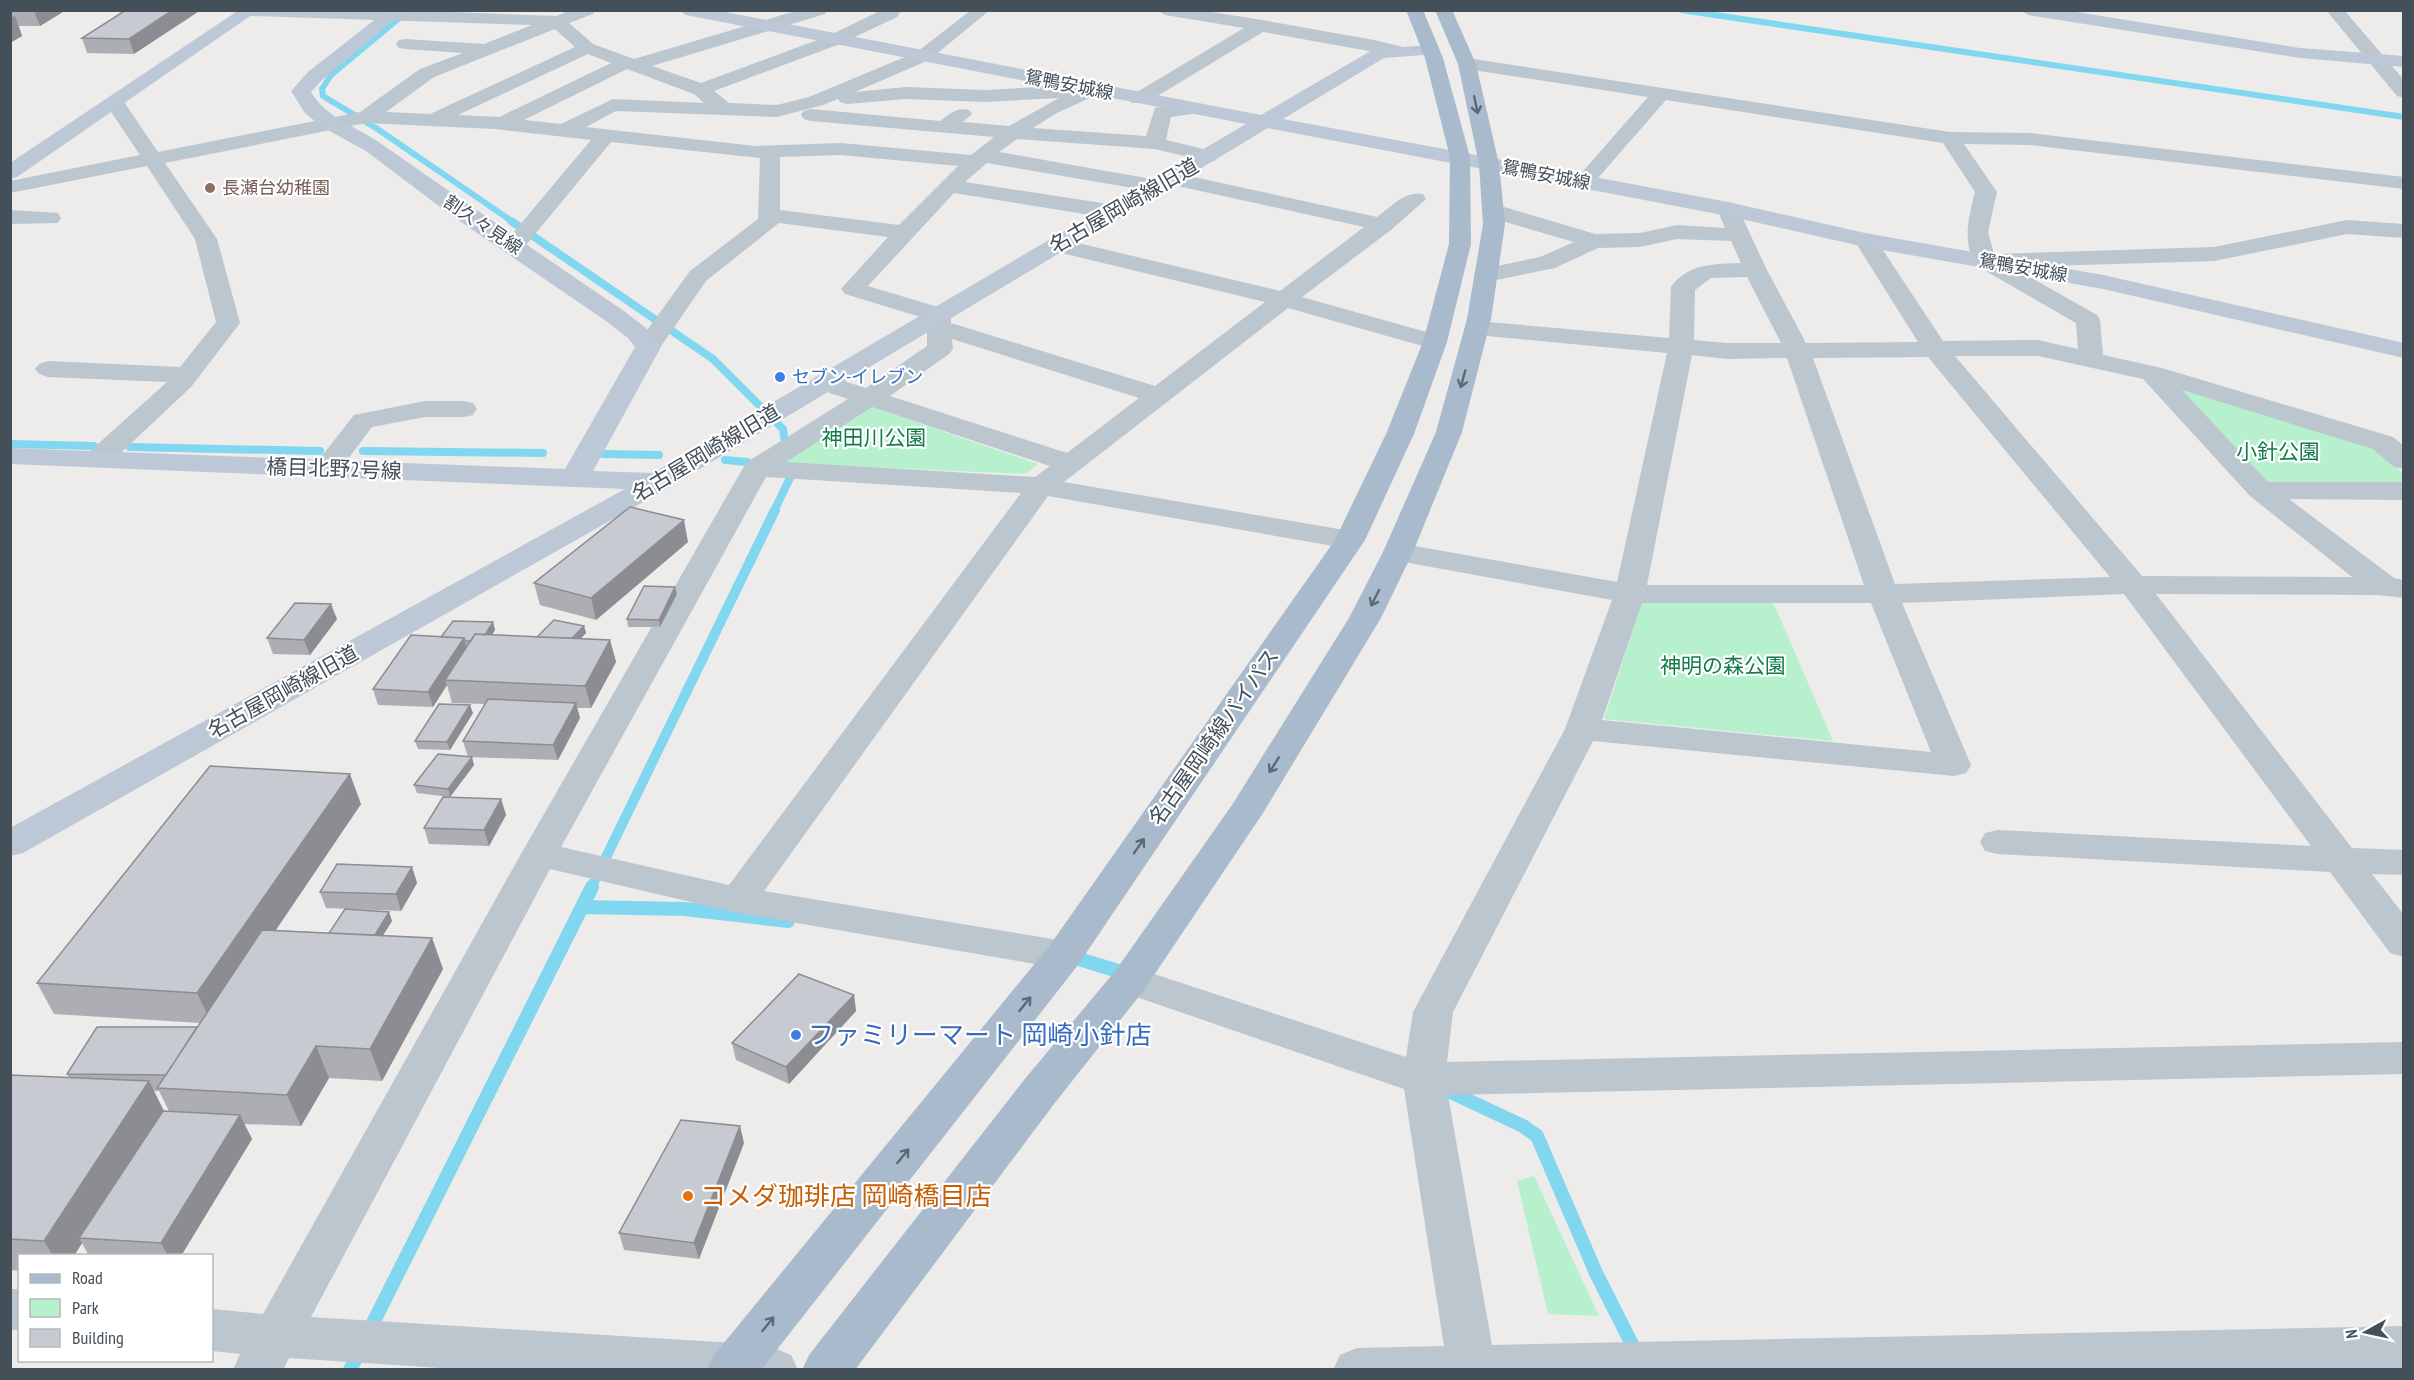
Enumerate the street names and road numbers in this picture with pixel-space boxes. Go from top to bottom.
street label: 鴛鴨安城線 [1023,65,1115,104]
street label: 名古屋岡崎線旧道 [1044,152,1203,259]
street label: 鴛鴨安城線 [1500,155,1592,194]
street label: 割久々見線 [440,190,527,259]
street label: 鴛鴨安城線 [1977,248,2069,287]
street label: 名古屋岡崎線旧道 [627,398,785,507]
street label: 橋目北野2号線 [266,453,402,484]
street label: 名古屋岡崎線旧道 [203,639,363,744]
street label: 名古屋岡崎線バイパス [1142,643,1285,830]

